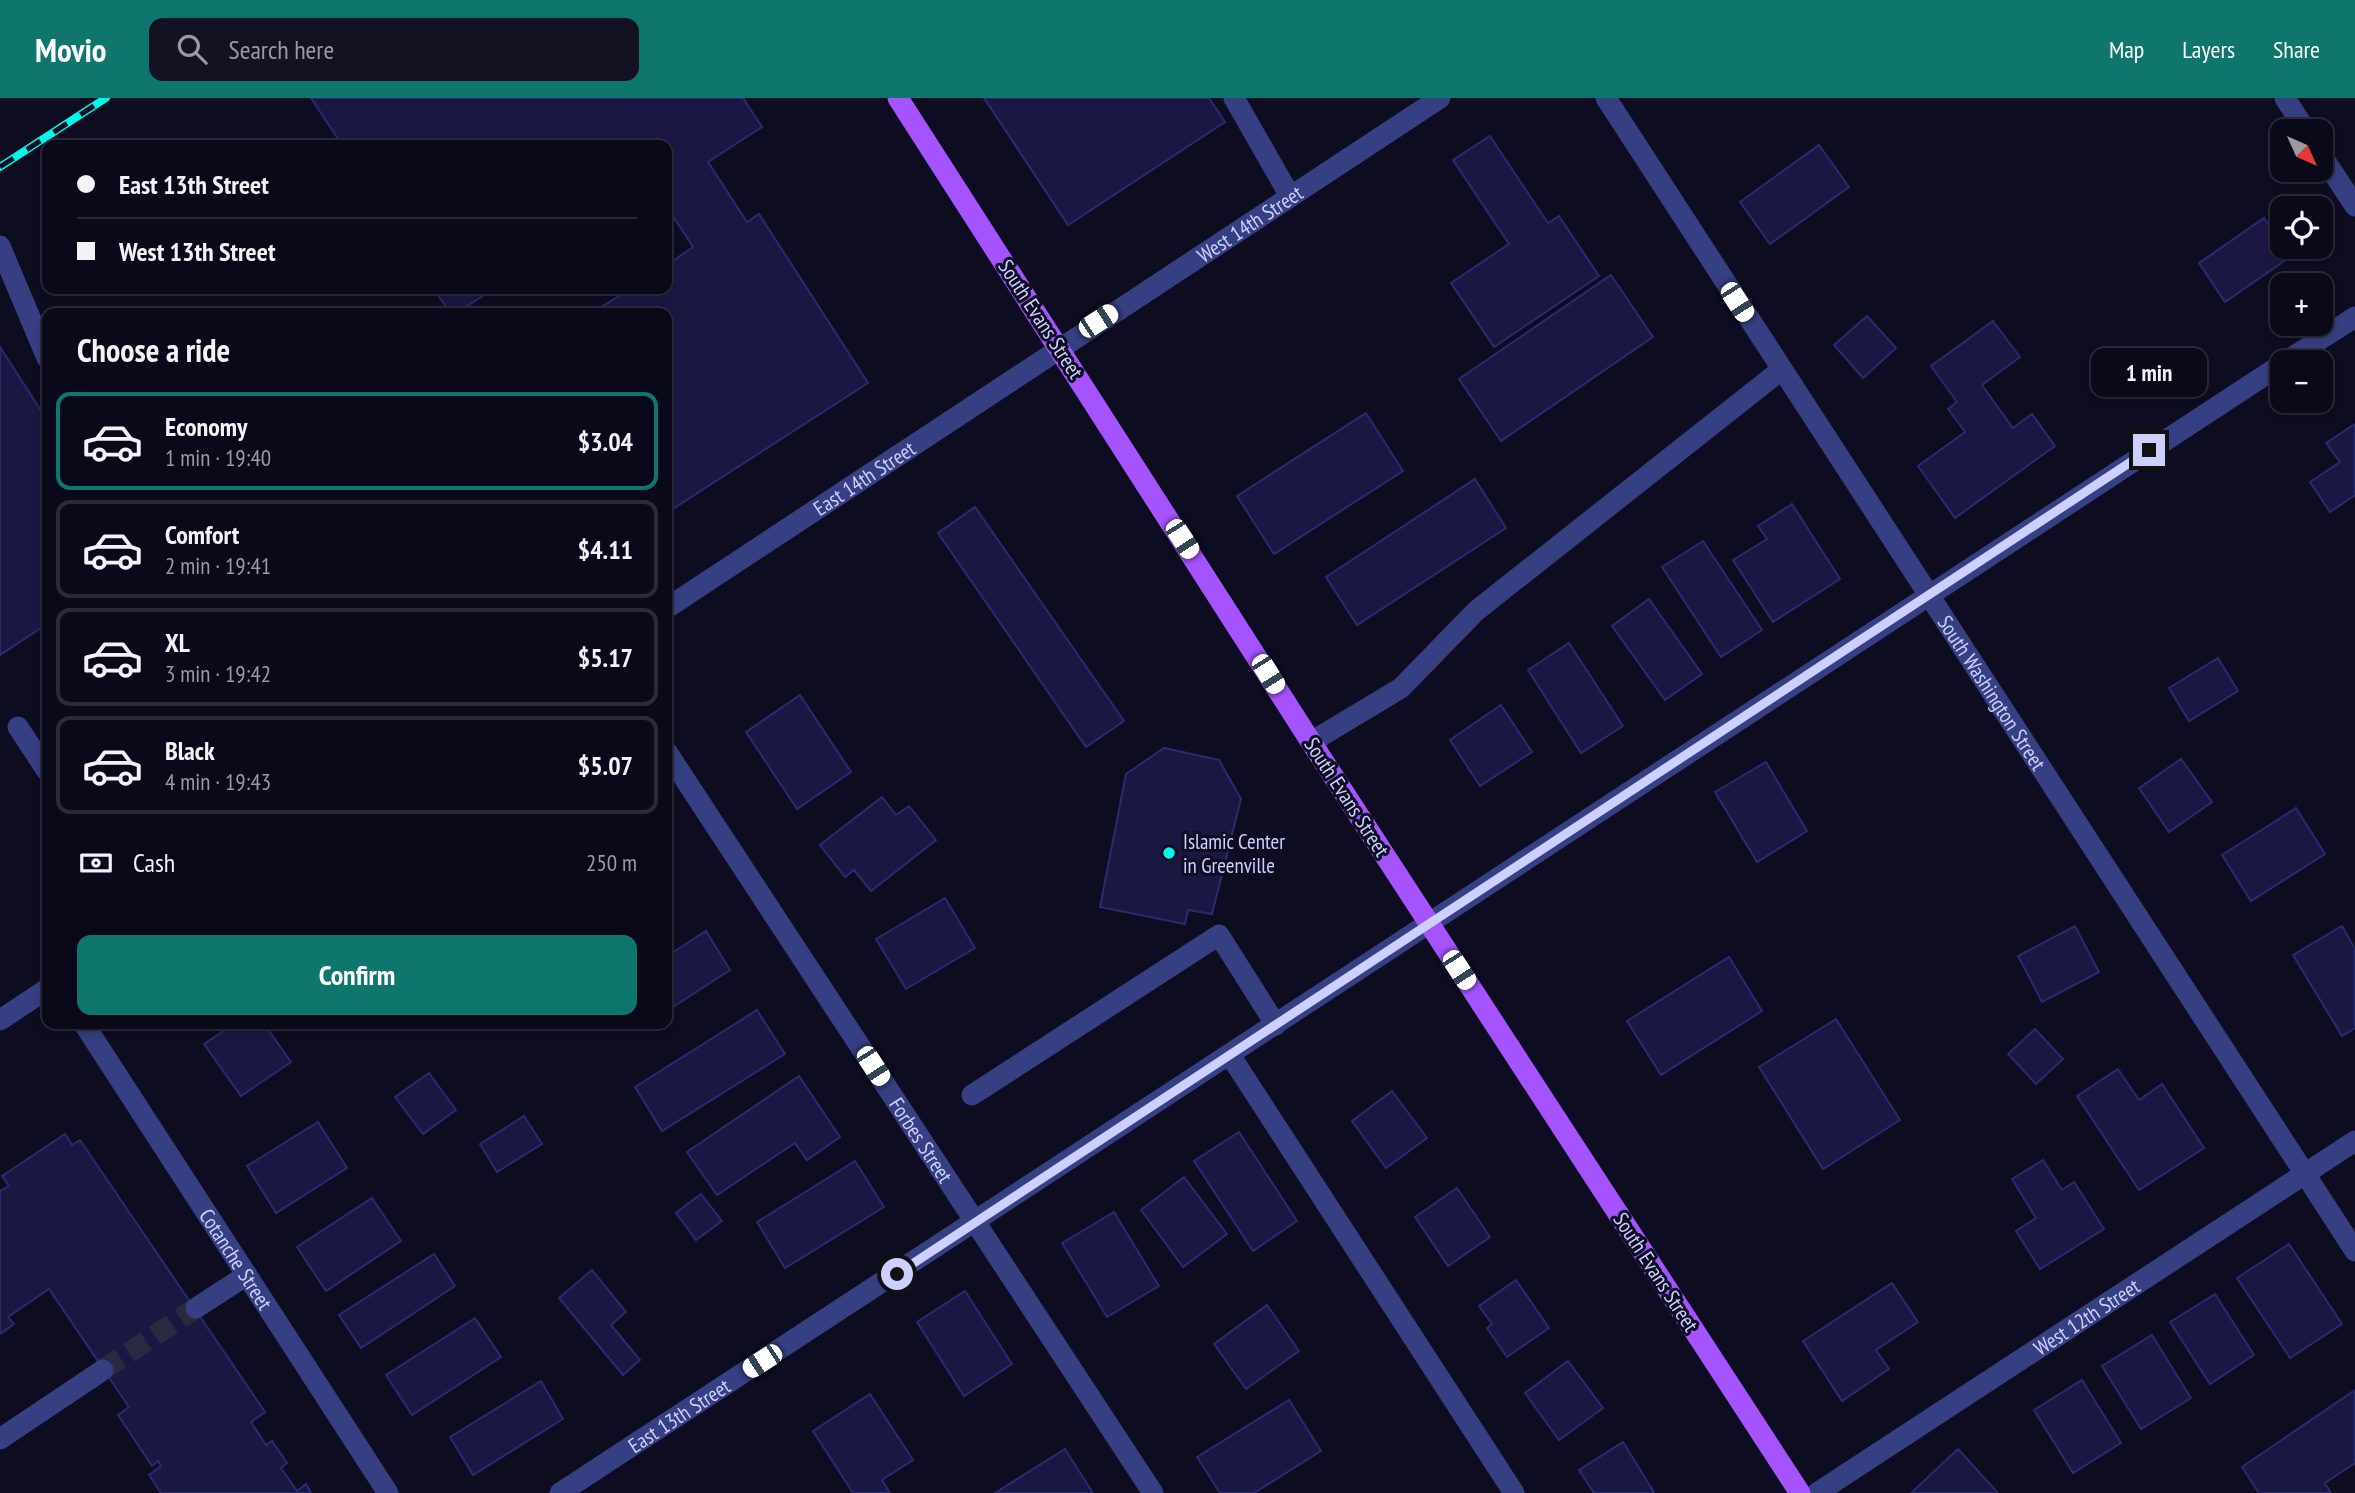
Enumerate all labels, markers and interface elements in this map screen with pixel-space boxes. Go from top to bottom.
search box [149,18,639,81]
text: Movio [35,28,107,71]
icon: search [173,30,211,68]
text: Search here [229,33,334,66]
text: Map [2109,34,2144,65]
text: Layers [2182,34,2235,65]
text: Share [2273,34,2320,65]
north arrow [2270,119,2333,182]
map controls [2270,119,2333,413]
text: East 13th Street [119,168,269,201]
street label: West 14th Street [1192,179,1308,268]
button: locate [2270,196,2333,259]
text: West 13th Street [119,235,275,268]
street label: South Evans Street [993,254,1090,384]
button: + [2270,273,2333,336]
car [1717,279,1758,325]
car [1075,301,1122,341]
text: Choose a ride [77,329,230,371]
callout: 1 min [2091,348,2207,398]
button: − [2270,350,2333,413]
text: 1 min [2126,358,2172,387]
icon: car [81,410,144,473]
text: Economy [165,410,247,443]
text: $3.04 [578,425,633,458]
route end [2133,434,2165,466]
street label: East 14th Street [808,435,920,521]
text: 1 min · 19:40 [165,443,271,472]
car [1162,516,1203,562]
icon: car [81,518,144,581]
text: Comfort [165,518,239,551]
text: $4.11 [578,533,633,566]
text: 2 min · 19:41 [165,551,271,580]
street label: South Washington Street [1932,610,2053,775]
icon: car [81,626,144,689]
text: XL [165,626,190,659]
text: $5.17 [578,641,633,674]
car [1248,651,1289,697]
text: 3 min · 19:42 [165,659,271,688]
street label: South Evans Street [1299,732,1396,862]
icon: car [81,734,144,797]
text: Black [165,734,215,767]
text: $5.07 [578,749,633,782]
text: 4 min · 19:43 [165,767,271,796]
place label: Islamic Center in Greenville [1183,828,1285,879]
icon: cash [77,844,115,882]
marker: Islamic Center in Greenville [1161,845,1177,861]
text: Cash [133,846,175,879]
text: 250 m [586,848,637,877]
button: Confirm [77,935,637,1015]
car [1439,947,1480,993]
car [853,1043,894,1089]
street label: Forbes Street [884,1092,959,1188]
street label: Cotanche Street [194,1203,279,1315]
street label: South Evans Street [1608,1207,1705,1337]
route start [881,1258,913,1290]
street label: West 12th Street [2028,1272,2145,1361]
car [739,1341,786,1381]
street label: East 13th Street [623,1372,735,1459]

